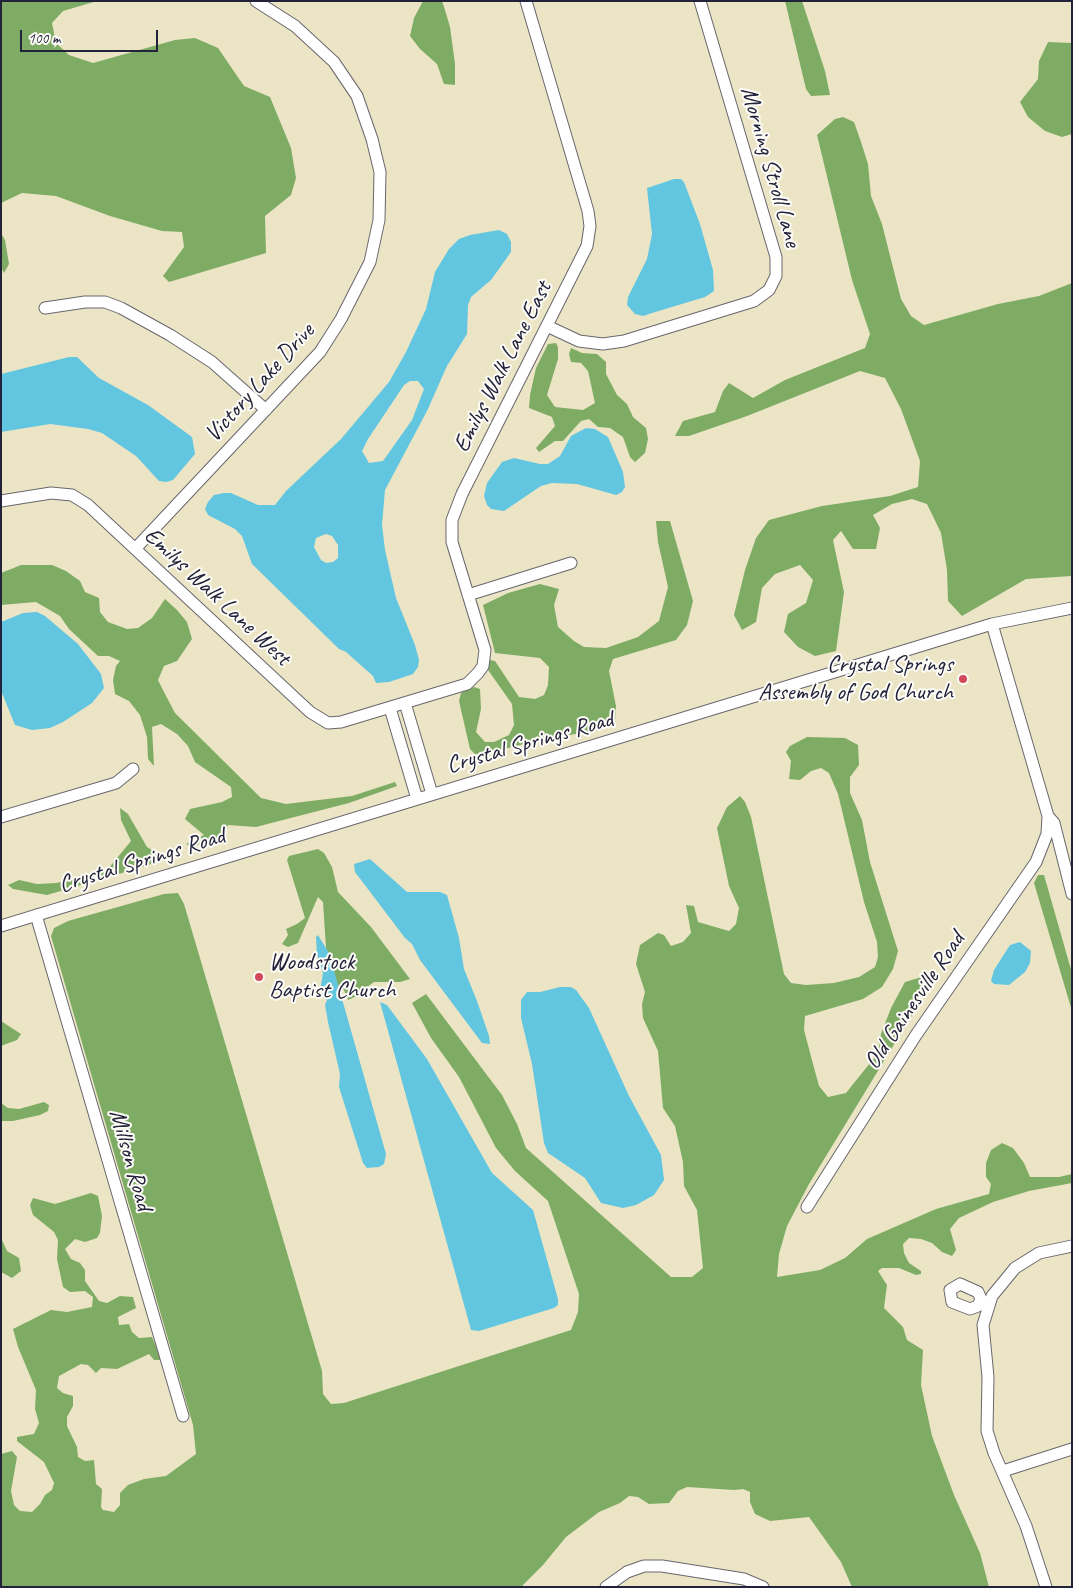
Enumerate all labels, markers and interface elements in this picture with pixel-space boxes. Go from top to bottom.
scale bar [22,20,160,52]
text: 100 m [28,29,60,48]
street label: Morning Stroll Lane [733,84,807,250]
street label: Emilys Walk Lane East [448,277,558,457]
street label: Victory Lake Drive [199,318,321,448]
street label: Emilys Walk Lane West [138,522,296,672]
place label: Crystal Springs Assembly of God Church [758,651,953,707]
marker: Crystal Springs Assembly of God Church [957,673,969,685]
street label: Crystal Springs Road [443,705,617,781]
street label: Crystal Springs Road [56,822,228,900]
street label: Old Gainesville Road [858,927,972,1075]
place label: Woodstock Baptist Church [269,949,395,1005]
marker: Woodstock Baptist Church [253,971,265,983]
street label: Millson Road [102,1106,158,1214]

